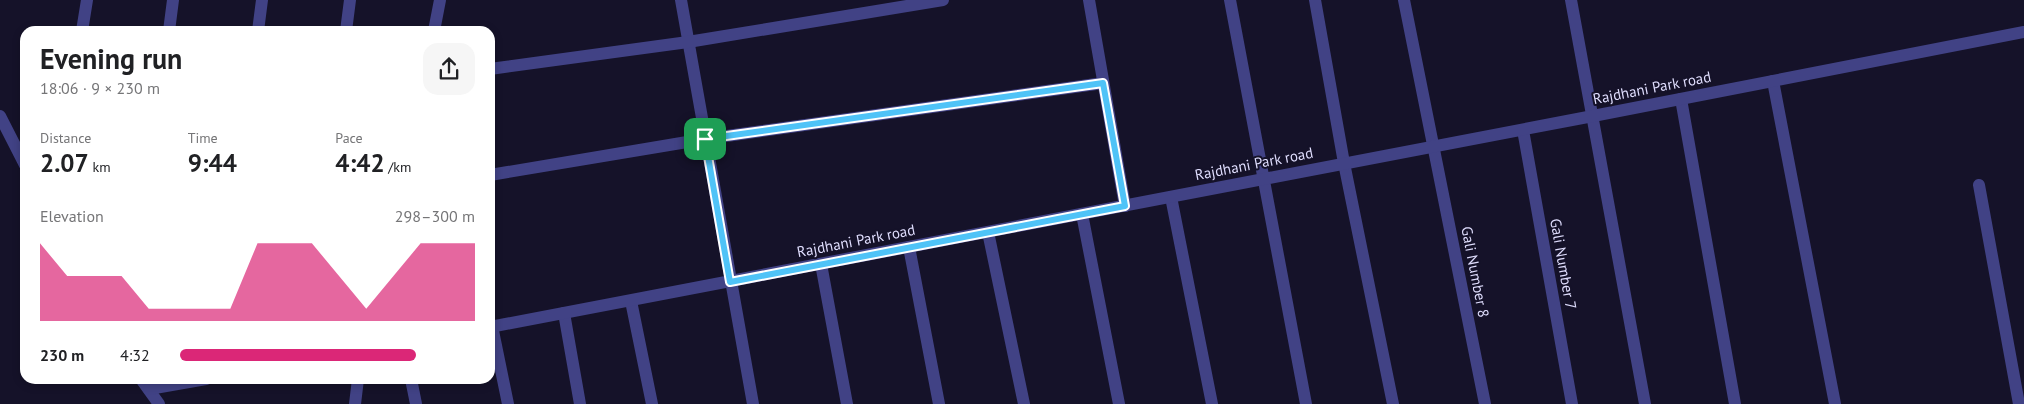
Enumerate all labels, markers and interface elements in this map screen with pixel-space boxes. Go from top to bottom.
text: Evening run [40,40,182,77]
button: share [423,43,475,95]
street label: Rajdhani Park road [1591,67,1713,108]
text: 18:06 · 9 × 230 m [40,78,160,98]
pin [684,118,726,160]
icon: arrive [691,125,719,153]
text: Distance [40,129,91,147]
text: Time [188,129,218,147]
text: Pace [335,129,363,147]
street label: Rajdhani Park road [1193,143,1315,184]
text: 2.07 [40,147,89,179]
text: 9:44 [188,147,237,179]
text: 4:42 [335,147,385,179]
text: km [89,158,111,176]
text: /km [385,158,411,176]
text: Elevation [40,206,104,226]
text: 298–300 m [395,206,475,226]
street label: Gali Number 7 [1546,217,1581,311]
street label: Rajdhani Park road [795,220,917,261]
street label: Gali Number 8 [1457,225,1494,319]
text: 230 m [40,345,84,365]
text: 4:32 [120,345,150,365]

